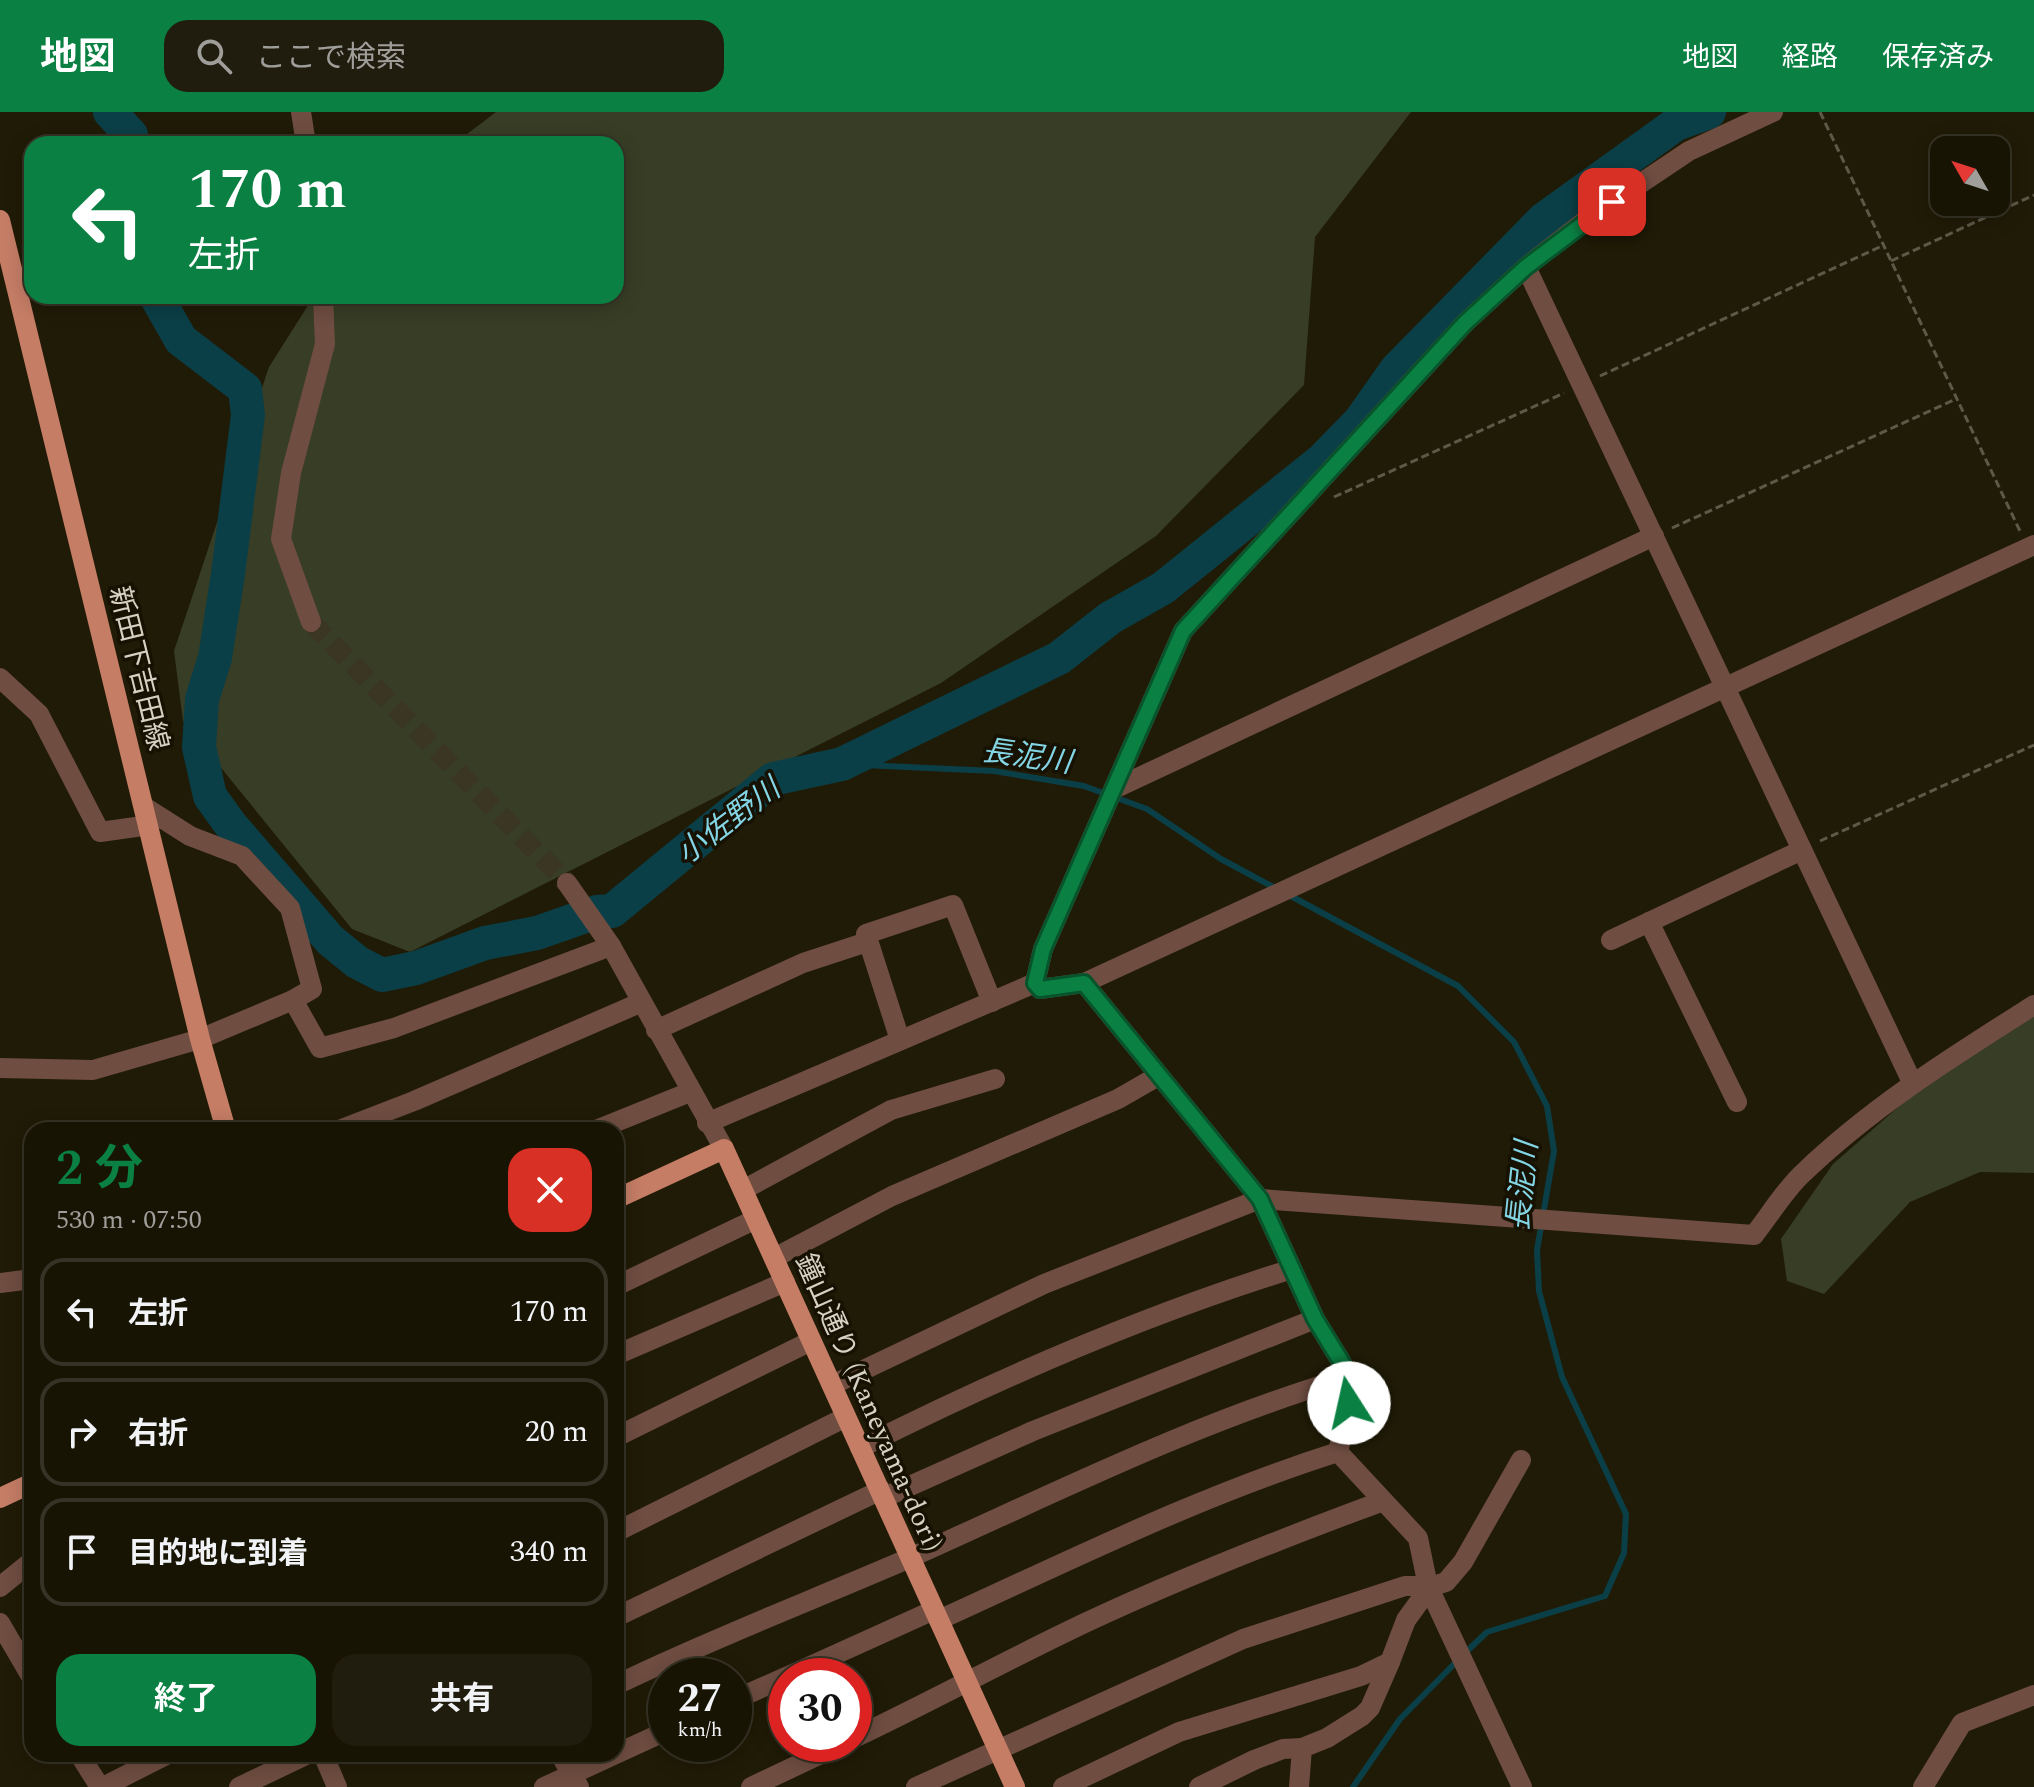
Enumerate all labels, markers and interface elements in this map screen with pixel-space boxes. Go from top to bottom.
search box [164,20,724,92]
text: 地図 [40,29,116,87]
icon: search [192,34,236,78]
text: ここで検索 [256,35,406,81]
text: 地図 [1682,36,1738,79]
text: 経路 [1782,36,1838,79]
text: 保存済み [1882,36,1994,79]
north arrow [1930,136,2010,216]
map controls [1930,136,2010,216]
text: 170 m [188,148,347,233]
icon: left [56,168,160,272]
pin [1578,168,1646,236]
icon: arrive [1590,180,1634,224]
text: 左折 [188,229,260,284]
street label: 新田下吉田線 [97,582,180,755]
water label: 長泥川 [979,728,1078,786]
water label: 小佐野川 [667,766,793,876]
text: 2 分 [56,1133,143,1206]
water label: 長泥川 [1495,1136,1551,1233]
button: close [508,1148,592,1232]
text: 530 m · 07:50 [56,1200,202,1240]
street label: 鐘山通り (Kaneyama-dori) [784,1247,954,1558]
text: 170 m [510,1289,588,1335]
icon: left [60,1290,104,1334]
text: 左折 [128,1291,188,1337]
position arrow [1307,1361,1391,1445]
text: 20 m [525,1409,588,1455]
icon: right [60,1410,104,1454]
text: 右折 [128,1411,188,1457]
text: 340 m [510,1529,588,1575]
icon: arrive [60,1530,104,1574]
text: 目的地に到着 [128,1531,308,1577]
button: 終了 [56,1654,316,1746]
button: 共有 [332,1654,592,1746]
speed limit sign: 30 [768,1658,872,1762]
text: 27 [678,1669,722,1730]
text: km/h [678,1715,723,1745]

